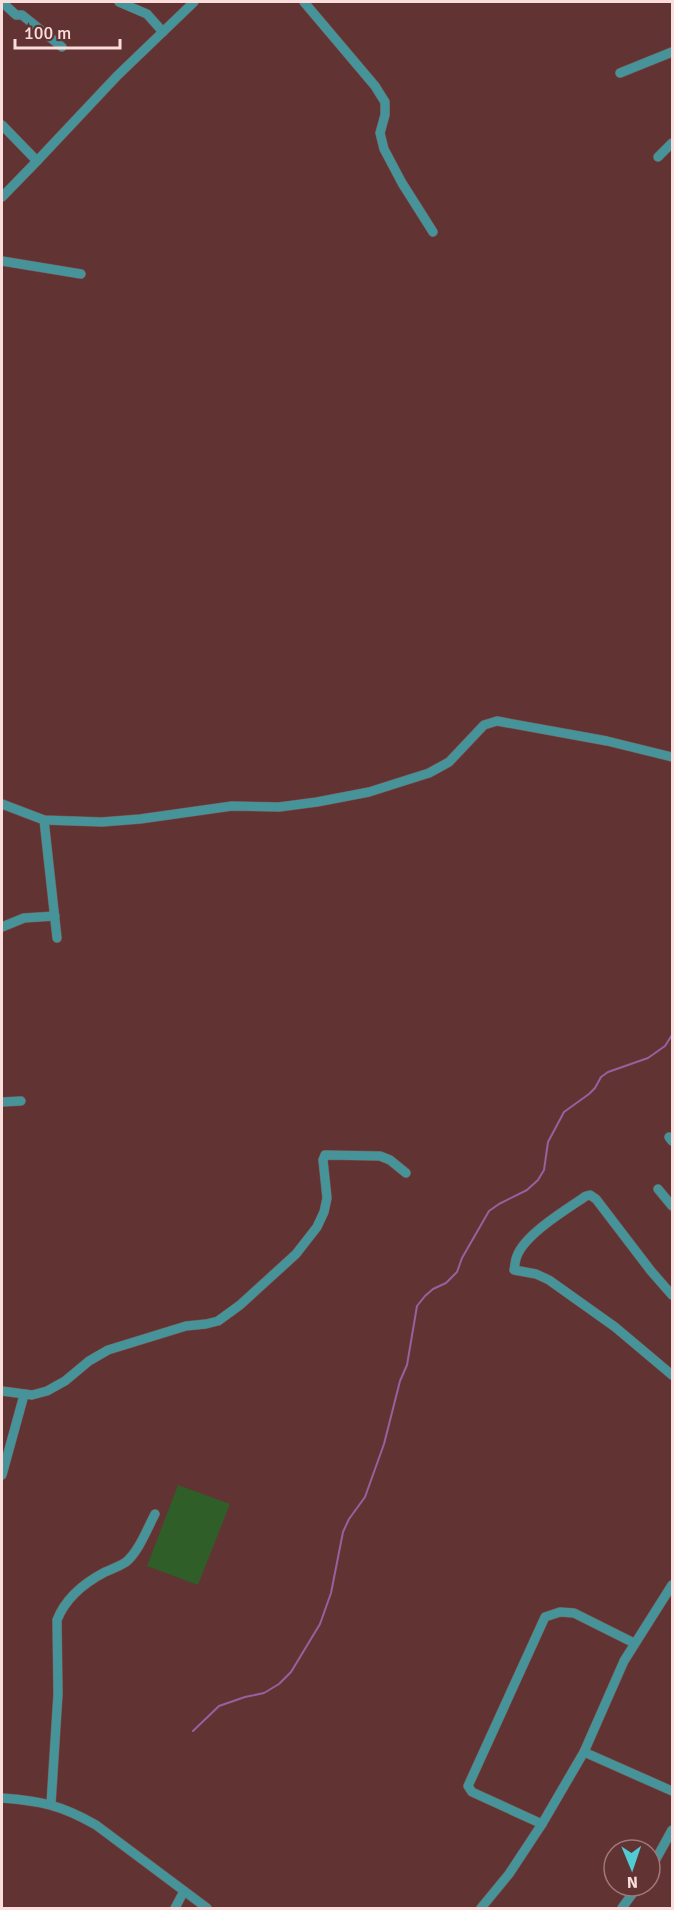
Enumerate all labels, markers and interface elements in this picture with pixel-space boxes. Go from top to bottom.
scale bar [15,12,120,50]
text: 100 m [24,22,71,44]
north arrow [602,1838,662,1898]
text: N [627,1872,638,1892]

